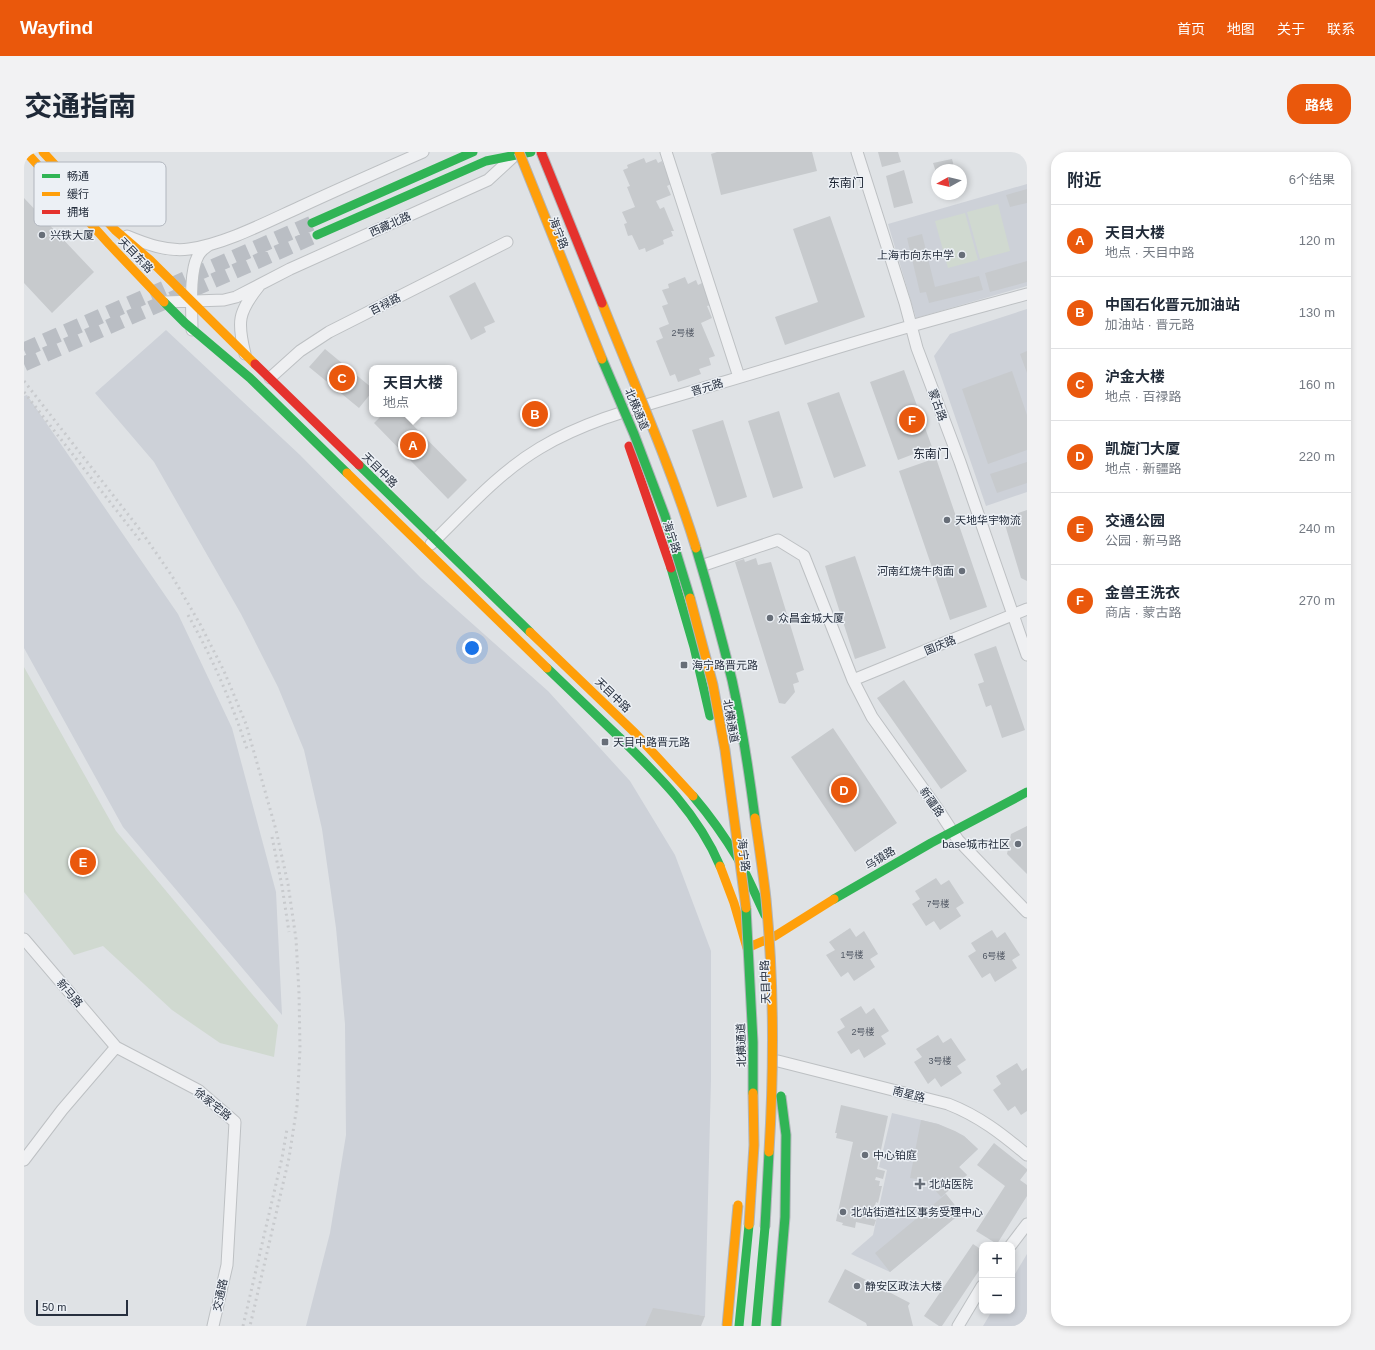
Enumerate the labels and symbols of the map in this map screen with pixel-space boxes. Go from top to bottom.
legend [34,162,166,226]
north arrow [931,164,967,200]
text: 畅通 [67,170,89,182]
district label: 东南门 [828,176,864,190]
text: 缓行 [67,188,89,200]
text: 拥堵 [67,206,89,218]
street label: 西藏北路 [367,210,413,238]
street label: 海宁路 [547,215,571,251]
place label: 兴铁大厦 [50,229,94,241]
marker: 兴铁大厦 [37,230,47,240]
street label: 天目东路 [116,235,156,275]
place label: 上海市向东中学 [877,249,954,261]
marker: 上海市向东中学 [957,250,967,260]
street label: 百禄路 [368,291,402,317]
house number: 2号楼 [671,328,695,338]
pin: C [329,363,355,393]
street label: 晋元路 [689,376,725,398]
street label: 北横通道 [623,386,651,432]
street label: 蒙古路 [927,387,949,423]
pin: B [522,399,548,429]
pin: F [899,405,925,435]
pin: A [400,430,426,460]
district label: 东南门 [913,447,949,461]
street label: 天目中路 [360,450,400,490]
place label: 天地华宇物流 [955,514,1021,526]
marker: 天地华宇物流 [942,515,952,525]
street label: 海宁路 [661,519,683,555]
place label: 河南红烧牛肉面 [877,565,954,577]
marker: 河南红烧牛肉面 [957,566,967,576]
place label: 众昌金城大厦 [778,612,844,624]
marker: 众昌金城大厦 [765,613,775,623]
street label: 国庆路 [922,633,958,657]
your location [462,638,482,658]
place label: 海宁路晋元路 [692,659,758,671]
marker: 海宁路晋元路 [679,660,689,670]
street label: 天目中路 [593,675,633,715]
street label: 北横通道 [721,698,741,744]
place label: 天目中路晋元路 [613,736,690,748]
marker: 天目中路晋元路 [600,737,610,747]
pin: D [831,775,857,805]
street label: 新疆路 [918,785,946,819]
street label: 海宁路 [736,838,752,872]
place label: base城市社区 [942,838,1010,850]
marker: base城市社区 [1013,839,1023,849]
street label: 乌镇路 [863,844,897,872]
pin: E [70,847,96,877]
house number: 7号楼 [926,899,950,909]
house number: 1号楼 [840,950,864,960]
house number: 6号楼 [982,951,1006,961]
street label: 天目中路 [758,960,772,1004]
street label: 新马路 [55,977,85,1009]
street label: 北横通道 [735,1023,747,1067]
house number: 2号楼 [851,1027,875,1037]
house number: 3号楼 [928,1056,952,1066]
street label: 南星路 [892,1084,926,1104]
street label: 徐家宅路 [192,1085,234,1123]
place label: 中心铂庭 [873,1149,917,1161]
marker: 中心铂庭 [860,1150,870,1160]
marker: 北站医院 [914,1178,926,1190]
place label: 北站医院 [929,1178,973,1190]
place label: 北站街道社区事务受理中心 [851,1206,983,1218]
marker: 北站街道社区事务受理中心 [838,1207,848,1217]
street label: 交通路 [211,1278,229,1312]
place label: 静安区政法大楼 [865,1280,942,1292]
marker: 静安区政法大楼 [852,1281,862,1291]
scale bar [36,1298,128,1317]

